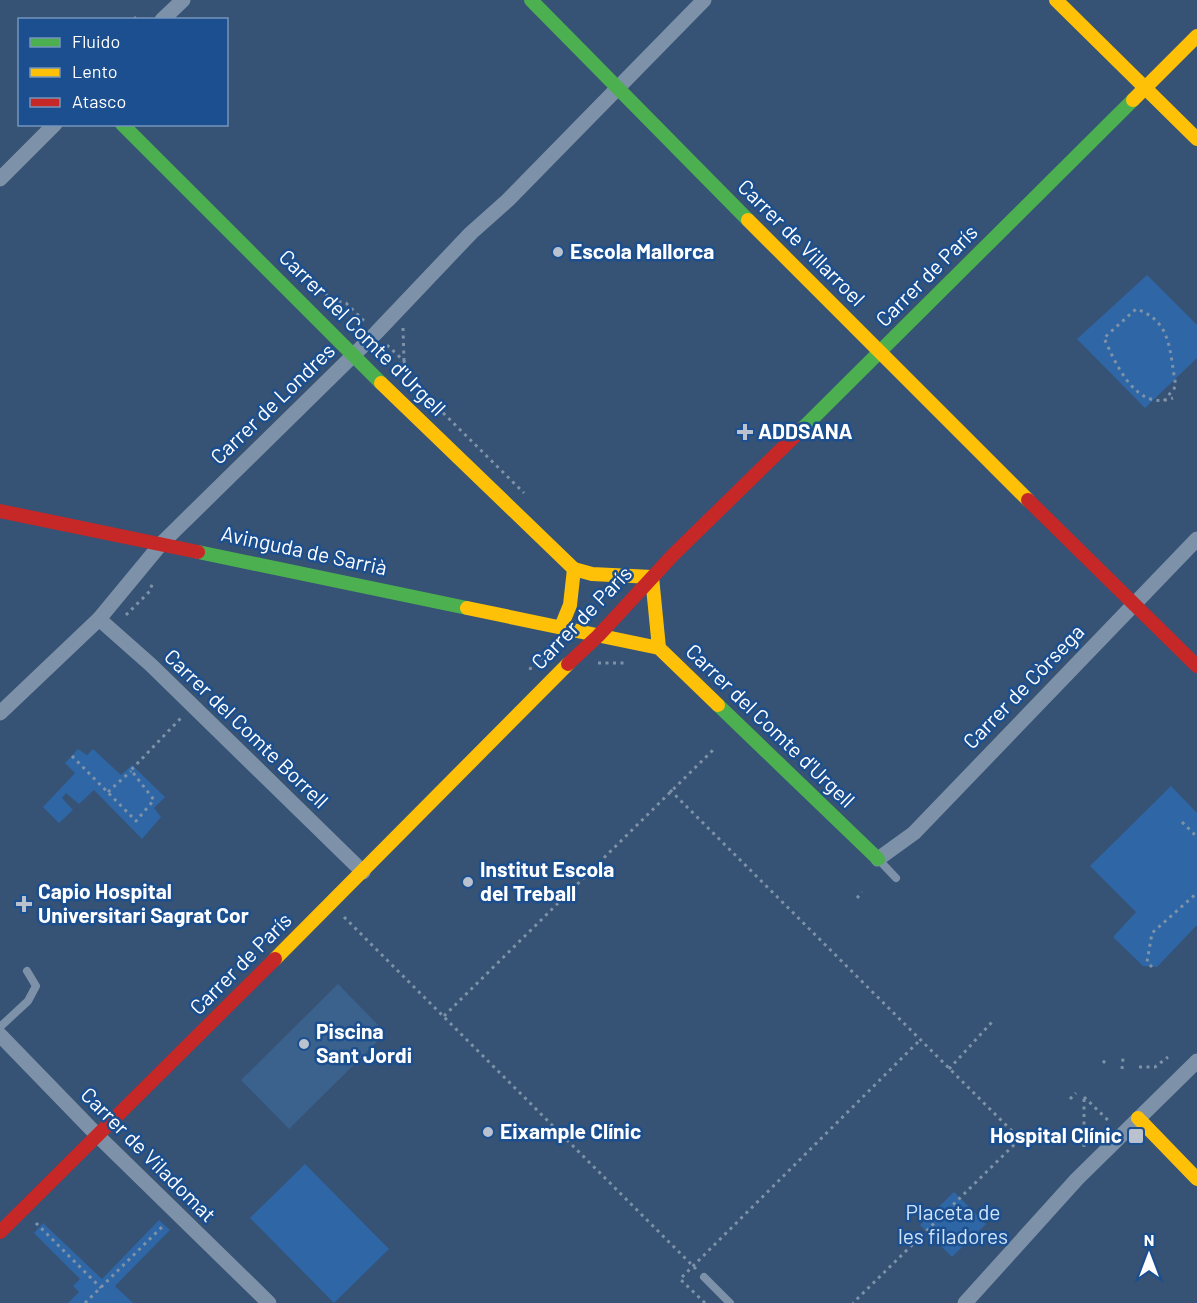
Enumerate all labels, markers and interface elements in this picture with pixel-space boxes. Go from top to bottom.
legend [18,18,228,126]
text: Fluido [72,30,120,52]
text: Lento [72,60,118,82]
text: Atasco [72,90,126,112]
street label: Carrer de Villarroel [733,173,871,311]
street label: Carrer de París [870,219,982,331]
place label: Escola Mallorca [570,238,714,263]
street label: Carrer del Comte d'Urgell [275,244,451,420]
marker: Escola Mallorca [551,245,565,259]
street label: Carrer de Londres [205,337,339,469]
place label: ADDSANA [758,418,853,443]
marker: ADDSANA [736,423,754,441]
street label: Avinguda de Sarrià [219,520,390,579]
street label: Carrer de París [525,560,636,674]
street label: Carrer de Còrsega [957,619,1089,753]
street label: Carrer del Comte d'Urgell [681,638,861,812]
street label: Carrer del Comte Borrell [160,643,334,813]
place label: Institut Escola del Treball [480,856,614,905]
marker: Institut Escola del Treball [461,875,475,889]
place label: Capio Hospital Universitari Sagrat Cor [38,878,249,927]
marker: Capio Hospital Universitari Sagrat Cor [15,895,33,913]
street label: Carrer de París [184,907,296,1019]
place label: Piscina Sant Jordi [316,1018,412,1067]
marker: Piscina Sant Jordi [297,1037,311,1051]
street label: Carrer de Viladomat [76,1081,222,1227]
place label: Eixample Clínic [500,1118,641,1143]
place label: Hospital Clínic [990,1122,1122,1147]
marker: Eixample Clínic [481,1125,495,1139]
marker: Hospital Clínic [1127,1127,1145,1145]
park label: Placeta de les filadores [898,1199,1008,1248]
north arrow [1119,1225,1179,1285]
text: N [1144,1230,1154,1249]

